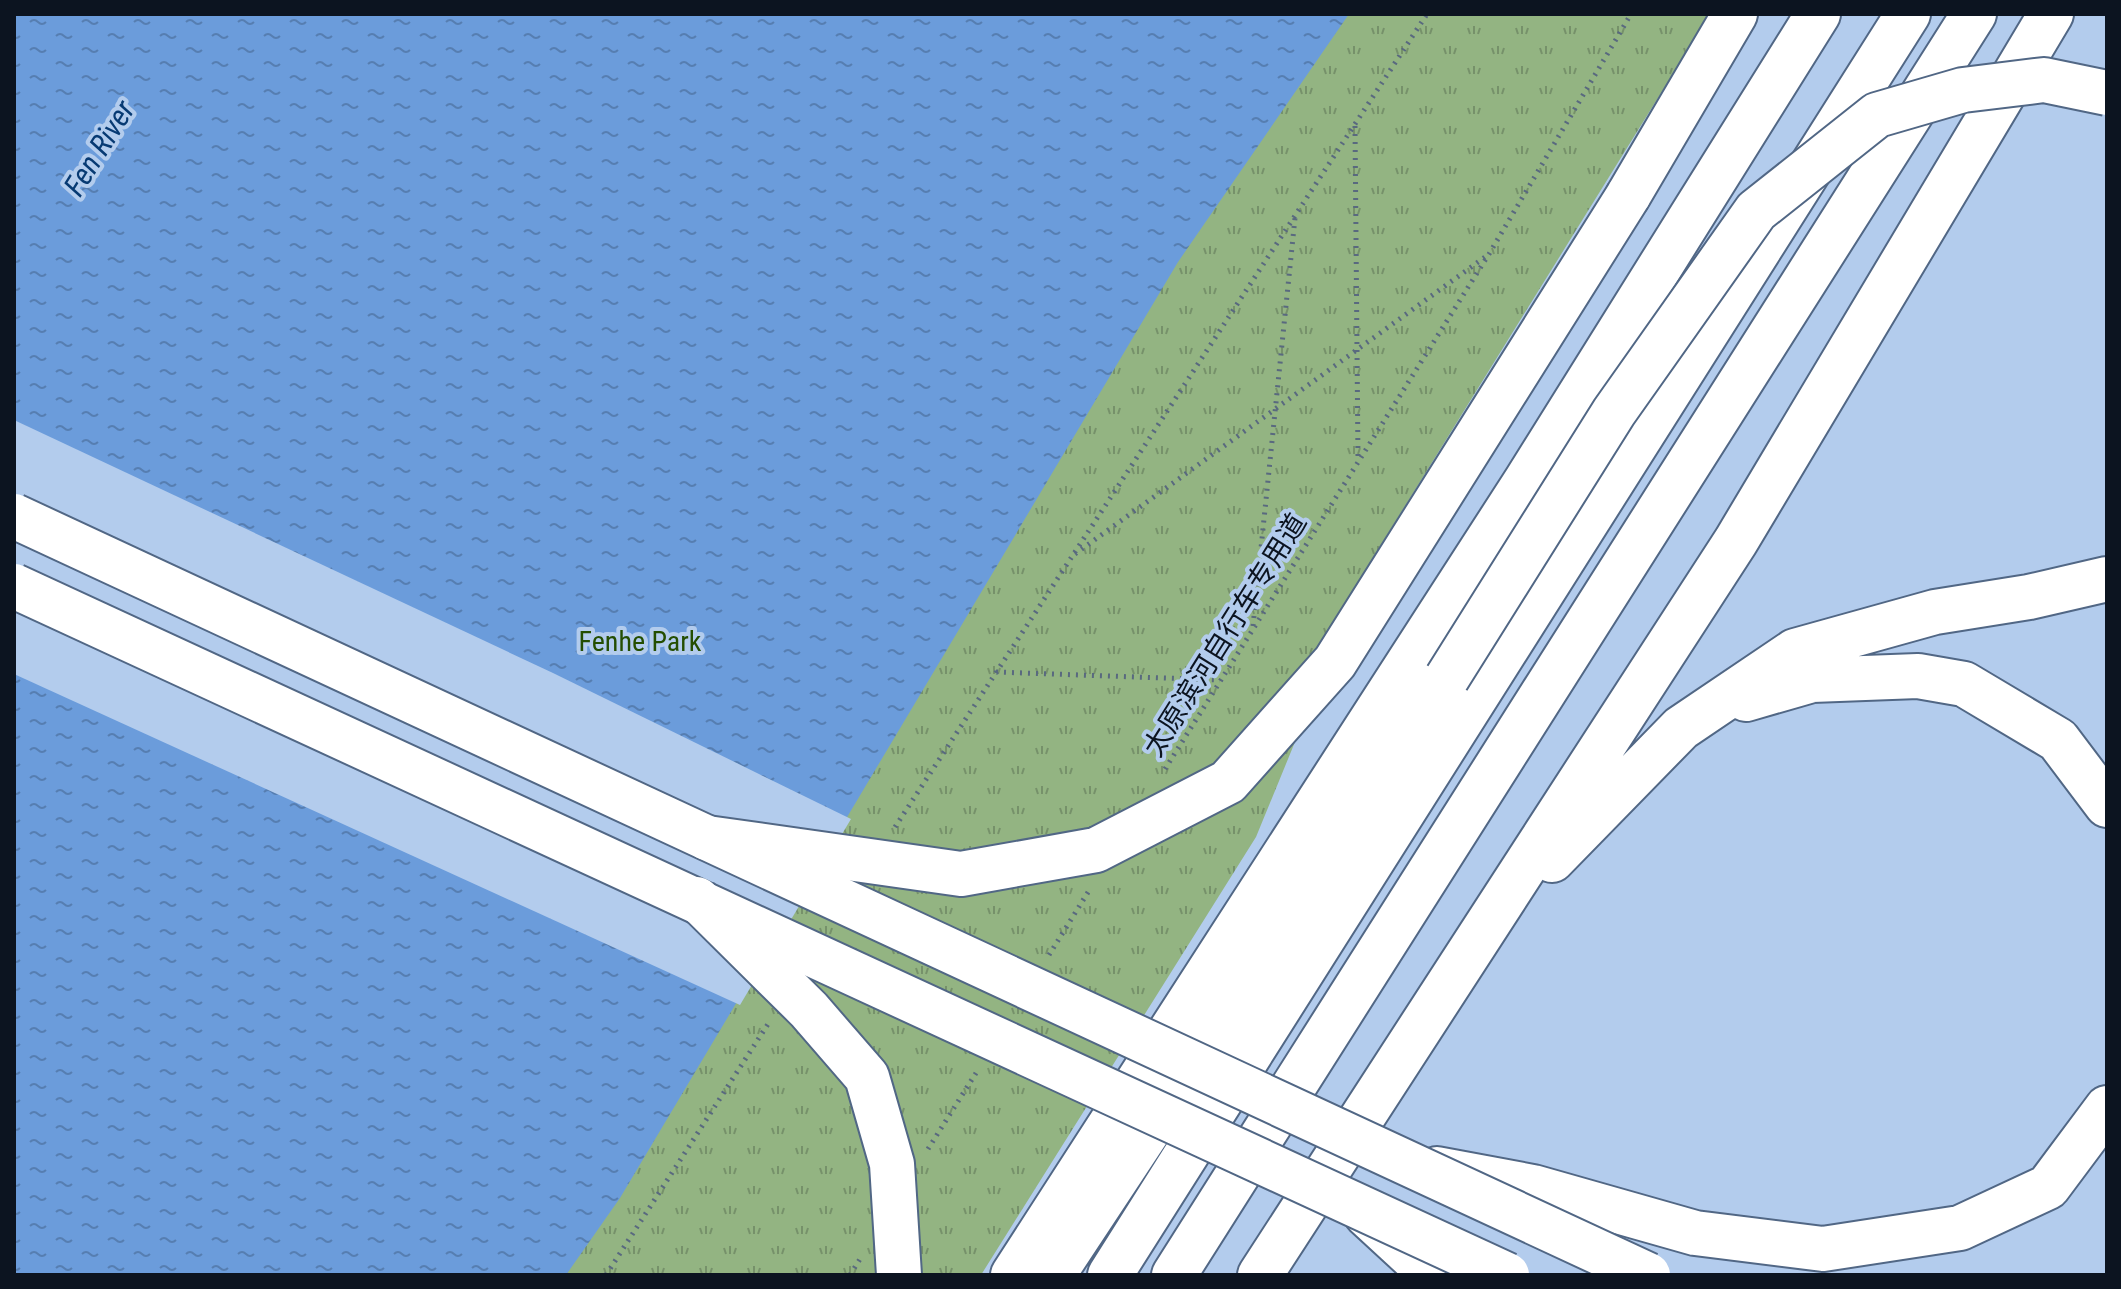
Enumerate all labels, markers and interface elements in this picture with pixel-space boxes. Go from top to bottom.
water label: Fen River [56,93,142,202]
street label: 太原滨河自行车专用道 [1137,508,1313,762]
park label: Fenhe Park [579,625,702,658]

